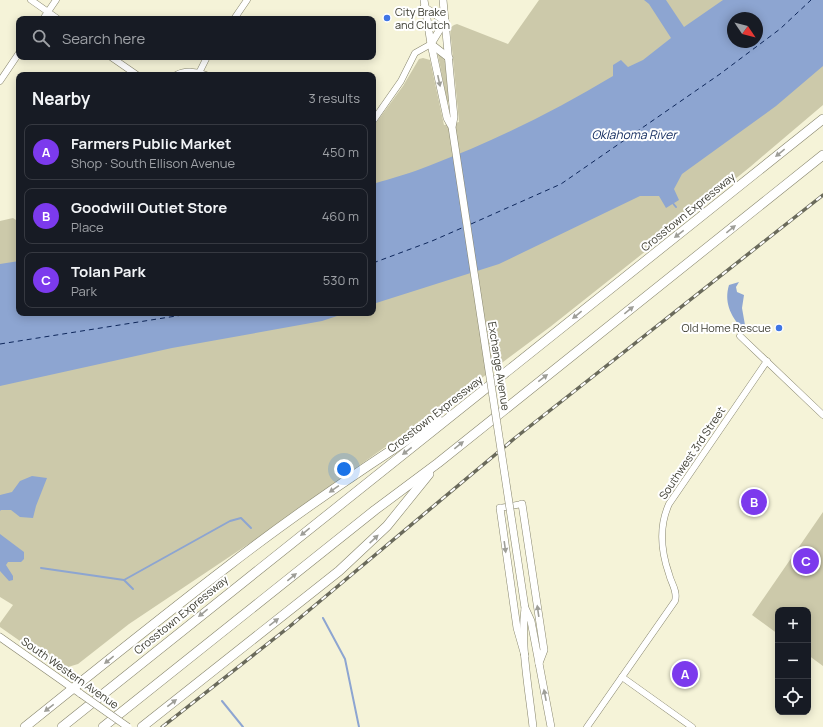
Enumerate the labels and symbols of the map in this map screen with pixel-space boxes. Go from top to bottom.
place label: City Brake and Clutch [395,4,450,32]
north arrow [727,12,763,48]
marker: City Brake and Clutch [382,13,392,23]
one-way arrow [436,75,442,87]
water label: Oklahoma River [591,126,678,143]
one-way arrow [775,149,786,158]
street label: Crosstown Expressway [637,169,738,254]
one-way arrow [725,224,736,233]
one-way arrow [673,230,684,239]
one-way arrow [624,305,635,314]
one-way arrow [572,311,583,320]
street label: Exchange Avenue [485,320,514,412]
place label: Old Home Rescue [682,320,772,335]
marker: Old Home Rescue [774,323,784,333]
street label: Crosstown Expressway [384,371,486,456]
one-way arrow [537,374,548,383]
street label: Southwest 3rd Street [655,403,728,502]
one-way arrow [454,441,465,450]
one-way arrow [401,447,412,456]
your location [334,459,354,479]
one-way arrow [329,485,340,493]
pin: B [741,487,767,517]
one-way arrow [299,528,310,537]
one-way arrow [369,534,379,543]
one-way arrow [502,541,508,553]
pin: C [793,546,819,576]
street label: Crosstown Expressway [130,572,231,657]
one-way arrow [286,572,297,581]
one-way arrow [535,605,541,617]
one-way arrow [198,609,209,618]
one-way arrow [269,617,279,626]
street label: South Western Avenue [19,633,122,712]
one-way arrow [104,656,115,664]
pin: A [672,659,698,689]
one-way arrow [541,689,547,701]
one-way arrow [167,698,178,707]
one-way arrow [44,704,55,712]

